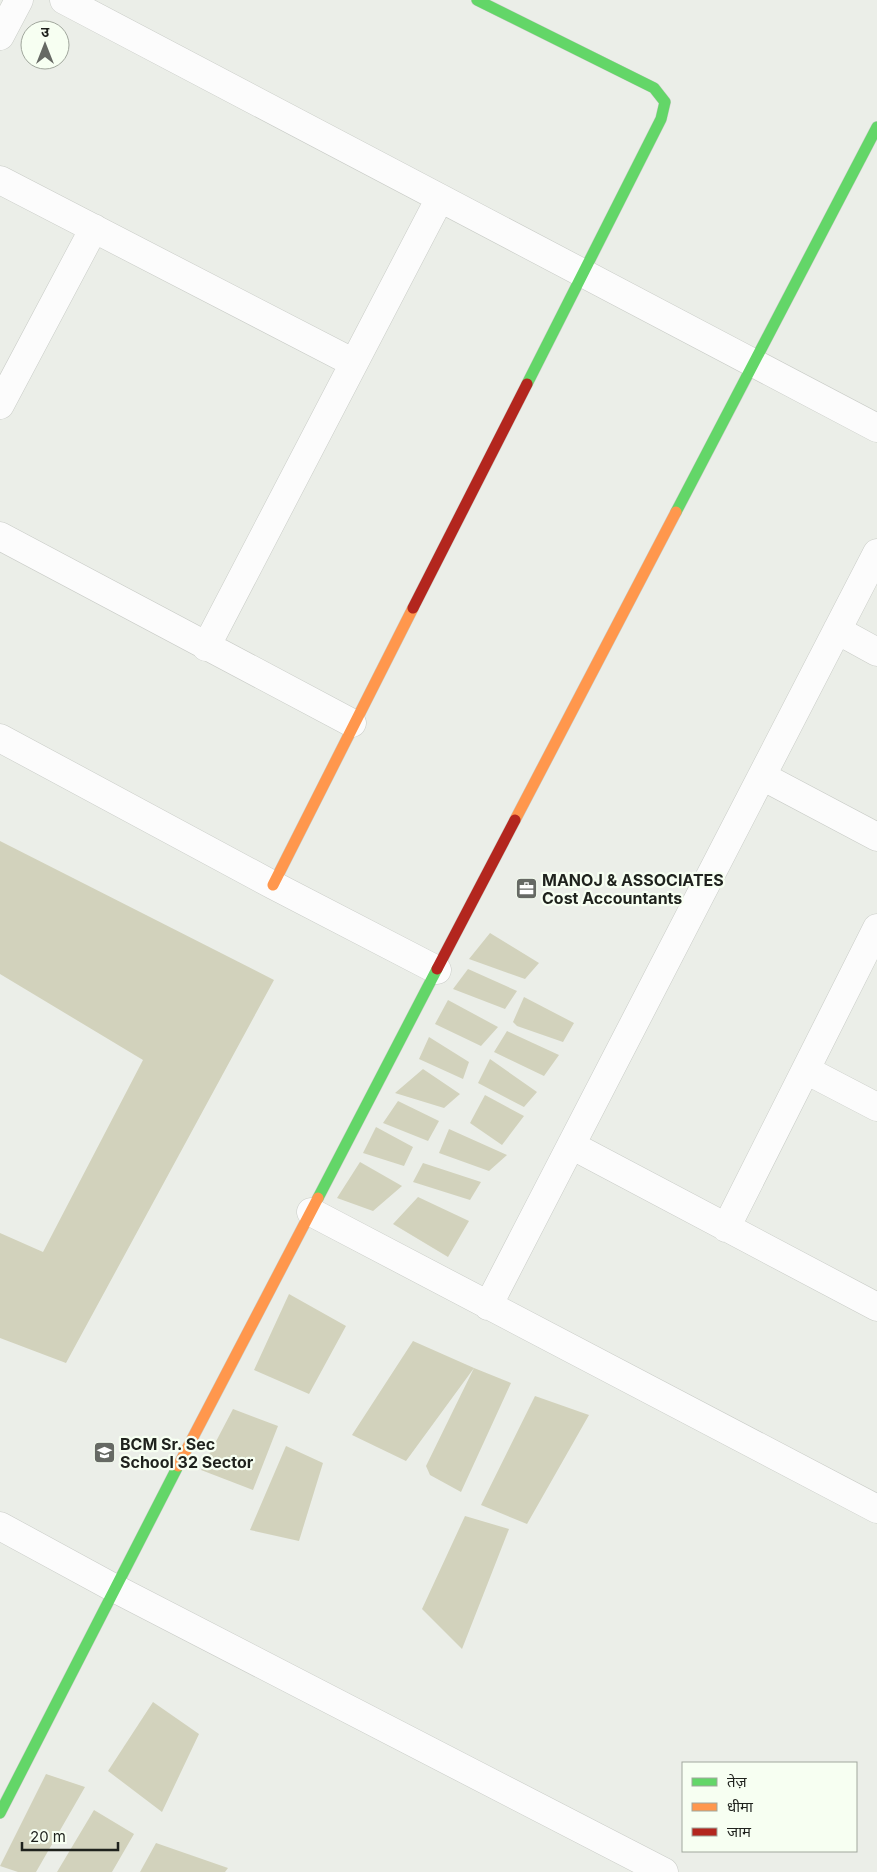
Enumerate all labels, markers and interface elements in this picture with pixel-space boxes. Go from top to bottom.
north arrow [20,20,70,70]
text: उ [41,23,50,40]
place label: MANOJ & ASSOCIATES Cost Accountants [542,870,724,908]
office icon: MANOJ & ASSOCIATES Cost Accountants [514,877,538,901]
place label: BCM Sr. Sec School 32 Sector [120,1434,254,1472]
school or university icon: BCM Sr. Sec School 32 Sector [92,1441,116,1465]
legend [682,1762,857,1852]
text: तेज़ [727,1772,748,1791]
text: धीमा [727,1797,754,1816]
scale bar [22,1820,119,1852]
text: जाम [727,1822,752,1841]
text: 20 m [30,1827,66,1846]

